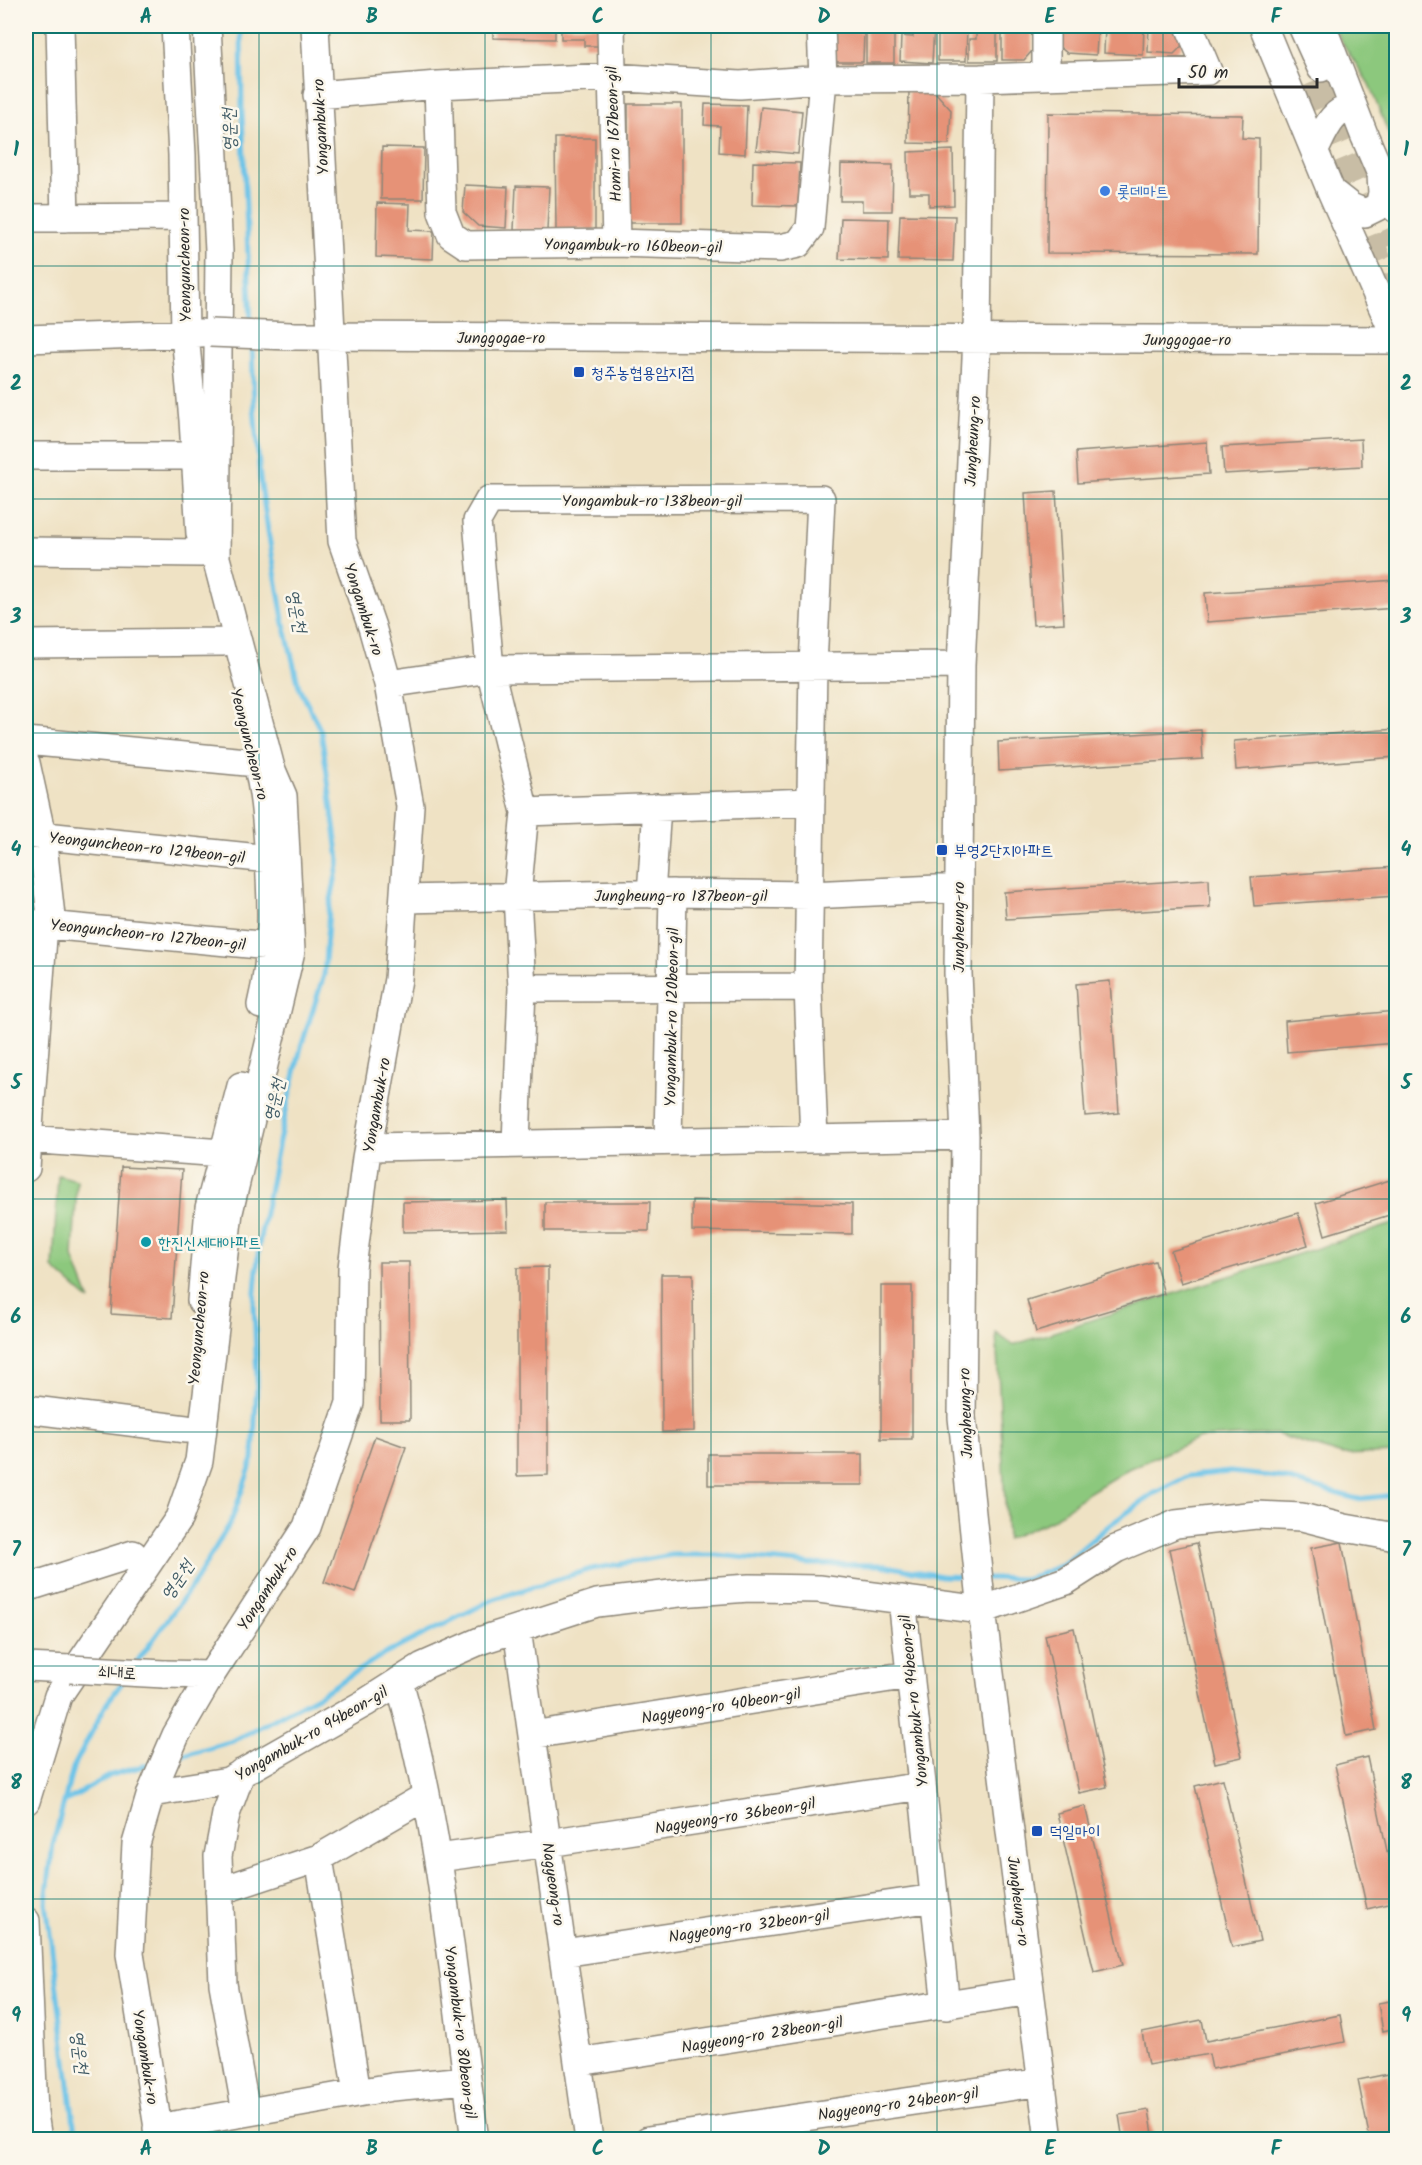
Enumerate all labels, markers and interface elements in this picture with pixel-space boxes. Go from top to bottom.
text: A [140,2,152,34]
text: B [366,2,378,34]
text: C [592,2,604,34]
text: D [817,2,831,34]
text: E [1044,2,1056,34]
text: F [1271,2,1283,34]
scale bar [1179,51,1317,89]
text: 50 m [1188,59,1228,88]
street label: Homi-ro 167beon-gil [600,65,629,202]
street label: Yongambuk-ro [306,78,337,176]
water label: 영운천 [215,106,246,152]
text: 1 [13,135,19,167]
text: 1 [1403,135,1409,167]
place label: 롯데마트 [1117,180,1169,205]
marker: 롯데마트 [1098,184,1112,198]
street label: Yeonguncheon-ro [172,207,199,322]
street label: Yongambuk-ro 160beon-gil [543,232,723,261]
street label: Junggogae-ro [457,326,545,351]
street label: Junggogae-ro [1143,328,1231,353]
place label: 청주농협용암지점 [591,361,694,386]
marker: 청주농협용암지점 [572,365,586,379]
text: 2 [10,369,22,401]
text: 2 [1400,369,1412,401]
street label: Jungheung-ro [959,395,988,487]
street label: Yongambuk-ro 138beon-gil [562,489,742,514]
street label: Yongambuk-ro [336,560,389,659]
water label: 영운천 [277,587,314,637]
text: 3 [10,602,22,634]
text: 3 [1400,602,1412,634]
street label: Yeonguncheon-ro [223,686,275,803]
street label: Yeonguncheon-ro 129beon-gil [47,826,246,871]
text: 4 [11,835,22,867]
text: 4 [1401,835,1412,867]
place label: 부영2단지아파트 [954,839,1053,864]
marker: 부영2단지아파트 [935,843,949,857]
street label: Jungheung-ro [947,882,972,972]
street label: Jungheung-ro 187beon-gil [594,884,768,909]
street label: Yeonguncheon-ro 127beon-gil [49,913,247,958]
street label: Yongambuk-ro 120beon-gil [658,927,687,1107]
street label: Yongambuk-ro [357,1056,398,1155]
text: 5 [10,1068,23,1100]
text: 5 [1400,1068,1413,1100]
water label: 영운천 [257,1075,294,1125]
place label: 한진신세대아파트 [158,1231,261,1256]
marker: 한진신세대아파트 [139,1235,153,1249]
street label: Yeonguncheon-ro [182,1270,217,1386]
text: 6 [11,1302,22,1334]
text: 6 [1401,1302,1412,1334]
street label: Jungheung-ro [952,1367,981,1459]
text: 7 [11,1535,21,1567]
text: 7 [1401,1535,1411,1567]
street label: Yongambuk-ro [232,1542,305,1636]
water label: 영운천 [154,1553,203,1607]
street label: Yongambuk-ro 94beon-gil [893,1613,936,1788]
street label: 쇠내로 [97,1660,137,1687]
street label: Yongambuk-ro 94beon-gil [230,1680,393,1788]
street label: Nagyeong-ro 40beon-gil [640,1682,803,1731]
text: 8 [10,1768,22,1800]
text: 8 [1400,1768,1412,1800]
street label: Nagyeong-ro 36beon-gil [653,1791,817,1842]
place label: 덕일마이 [1049,1820,1101,1845]
marker: 덕일마이 [1030,1824,1044,1838]
street label: Nagyeong-ro [534,1841,571,1927]
street label: Jungheung-ro [1000,1855,1035,1948]
street label: Nagyeong-ro 32beon-gil [667,1903,832,1950]
street label: Yongambuk-ro 80beon-gil [436,1944,483,2120]
text: 9 [11,2001,21,2033]
text: 9 [1401,2001,1411,2033]
street label: Yongambuk-ro [125,2008,164,2107]
street label: Nagyeong-ro 28beon-gil [680,2010,845,2061]
water label: 영운천 [61,2029,96,2077]
street label: Nagyeong-ro 24beon-gil [816,2081,980,2128]
text: A [140,2134,152,2165]
text: B [366,2134,378,2165]
text: C [592,2134,604,2165]
text: D [817,2134,831,2165]
text: E [1044,2134,1056,2165]
text: F [1271,2134,1283,2165]

